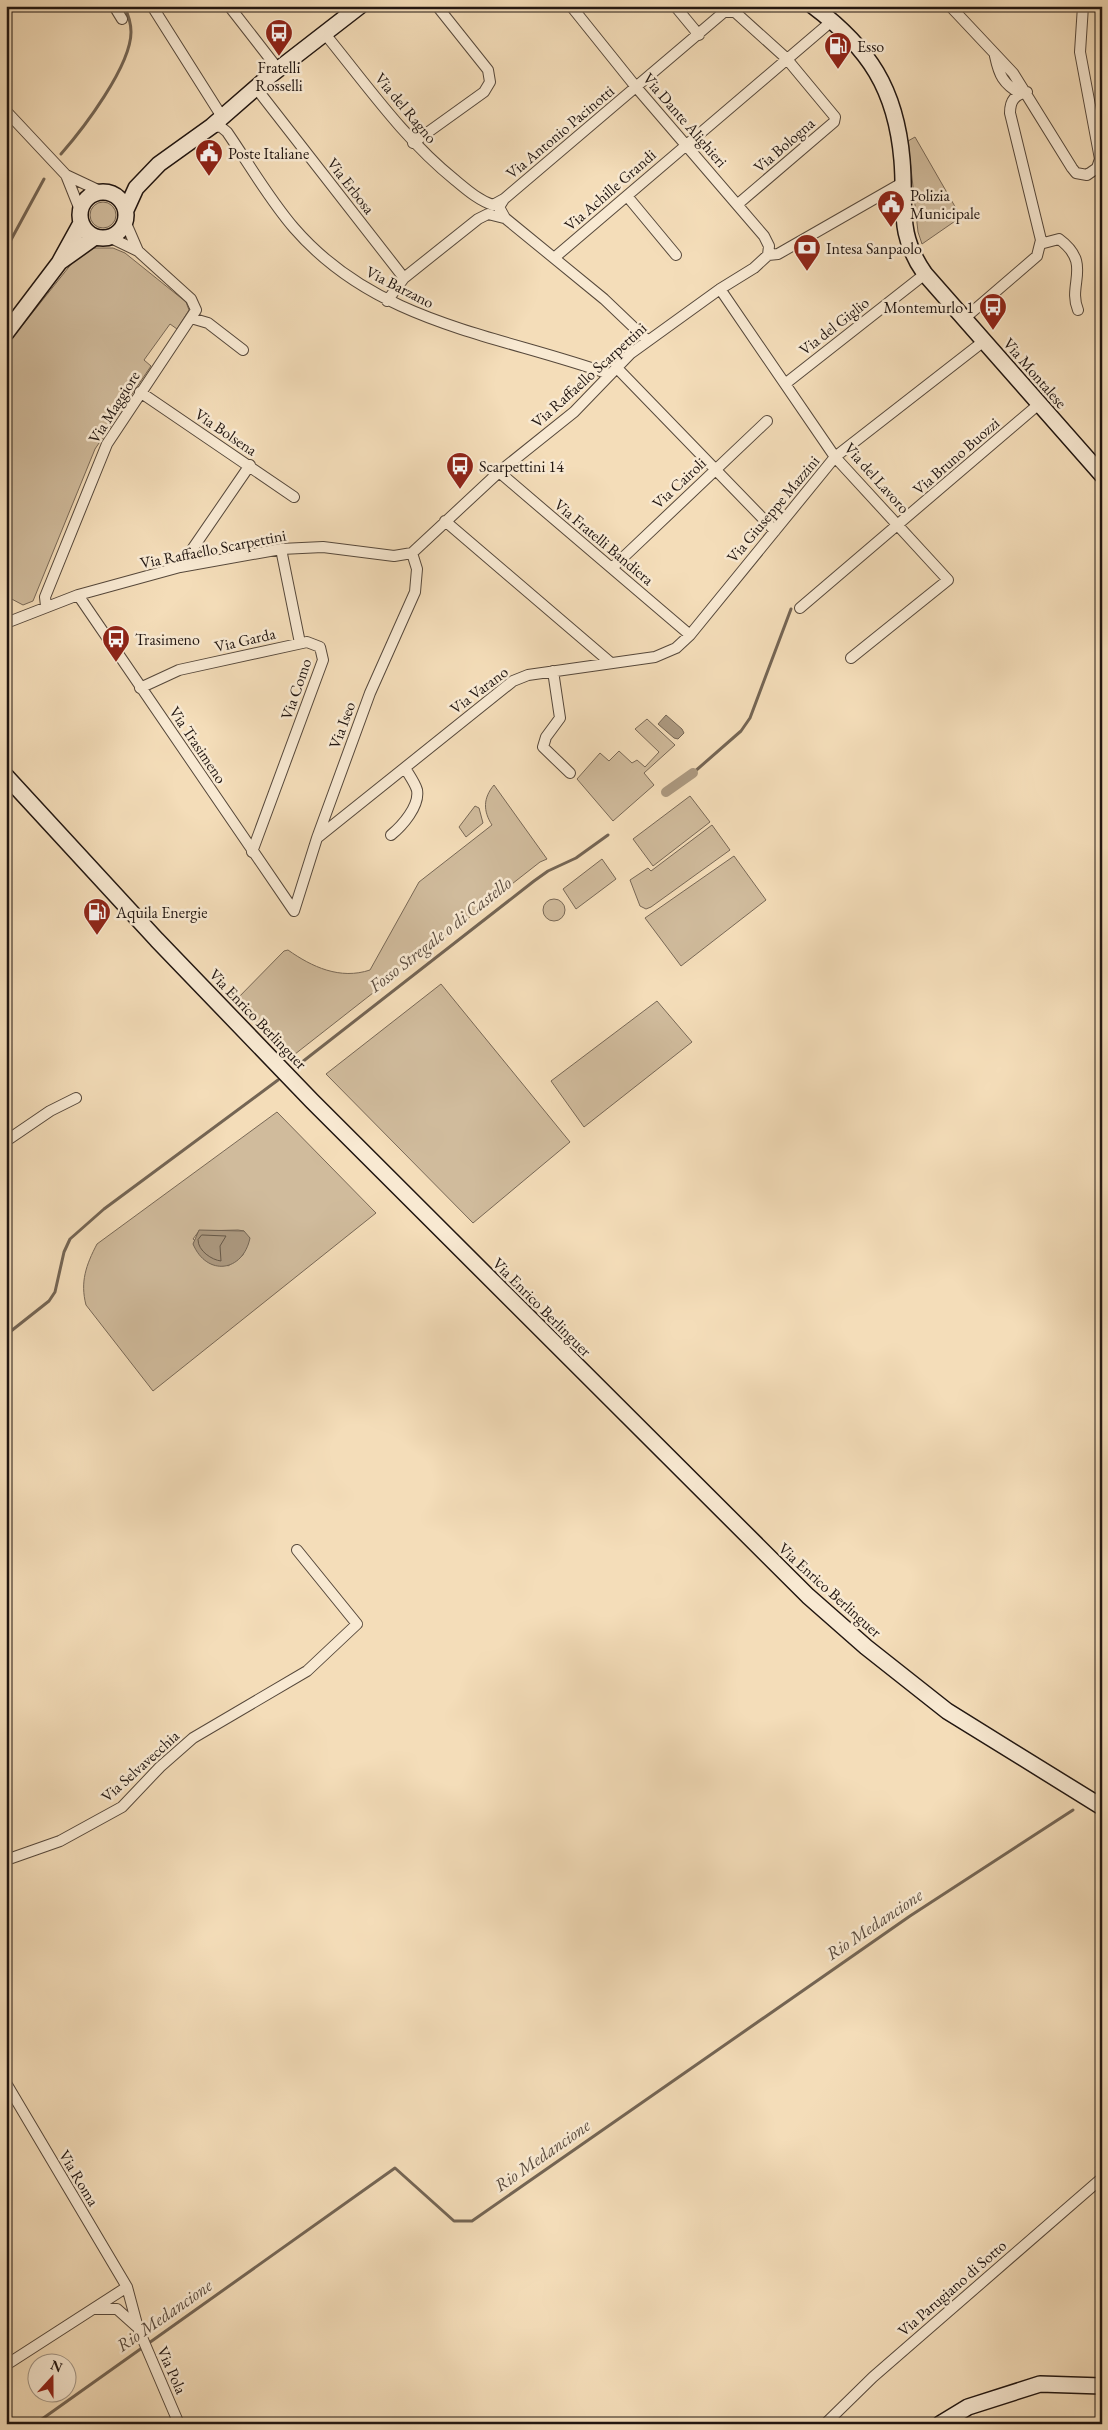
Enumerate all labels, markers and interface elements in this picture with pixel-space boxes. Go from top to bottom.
bus stop icon: Fratelli Rosselli [264,18,294,57]
fuel station icon: Esso [823,31,853,70]
place label: Esso [857,36,884,57]
place label: Fratelli Rosselli [255,57,303,96]
street label: Via del Ragno [370,68,442,148]
street label: Via Dante Alighieri [638,68,732,172]
street label: Via Antonio Pacinotti [502,80,619,183]
street label: Via Bologna [749,112,819,177]
public building icon: Poste Italiane [194,138,224,177]
place label: Poste Italiane [228,143,309,164]
street label: Via Achille Grandi [560,144,660,236]
street label: Via Erbosa [322,154,380,219]
place label: Polizia Municipale [910,185,980,224]
public building icon: Polizia Municipale [876,189,906,228]
bank icon: Intesa Sanpaolo [792,233,822,272]
place label: Intesa Sanpaolo [826,238,922,259]
street label: Via Barzano [362,261,438,313]
street label: Via del Giglio [795,292,873,360]
bus stop icon: Montemurlo 1 [978,292,1008,331]
place label: Montemurlo 1 [883,297,974,318]
street label: Via Raffaello Scarpettini [527,318,651,432]
street label: Via Montalese [998,333,1072,413]
street label: Via Maggiore [83,367,145,447]
street label: Via Bolsena [191,403,262,461]
street label: Via Bruno Buozzi [908,413,1004,499]
street label: Via del Lavoro [840,438,914,518]
bus stop icon: Scarpettini 14 [445,451,475,490]
street label: Via Giuseppe Mazzini [722,451,824,567]
street label: Via Cairoli [648,453,710,513]
place label: Scarpettini 14 [479,456,564,477]
street label: Via Fratelli Bandiera [550,494,659,590]
street label: Via Raffaello Scarpettini [138,525,288,573]
street label: Via Garda [213,623,278,657]
bus stop icon: Trasimeno [101,624,131,663]
place label: Trasimeno [135,629,200,650]
street label: Via Como [276,655,316,722]
street label: Via Varano [446,661,512,719]
street label: Via Iseo [324,699,360,751]
street label: Via Trasimeno [164,702,232,788]
water label: Fosso Stregale o di Castello [363,871,517,998]
fuel station icon: Aquila Energie [82,897,112,936]
place label: Aquila Energie [115,902,207,923]
street label: Via Enrico Berlinguer [205,964,312,1074]
street label: Via Enrico Berlinguer [488,1253,597,1362]
street label: Via Enrico Berlinguer [774,1538,887,1642]
street label: Via Selvavecchia [96,1725,184,1807]
water label: Rio Medancione [821,1883,928,1965]
water label: Rio Medancione [490,2113,595,2197]
street label: Via Roma [54,2146,104,2211]
street label: Via Parugiano di Sotto [893,2235,1011,2341]
water label: Rio Medancione [112,2273,217,2357]
street label: Via Pola [152,2343,192,2398]
north arrow [28,2352,78,2402]
text: N [48,2355,66,2377]

